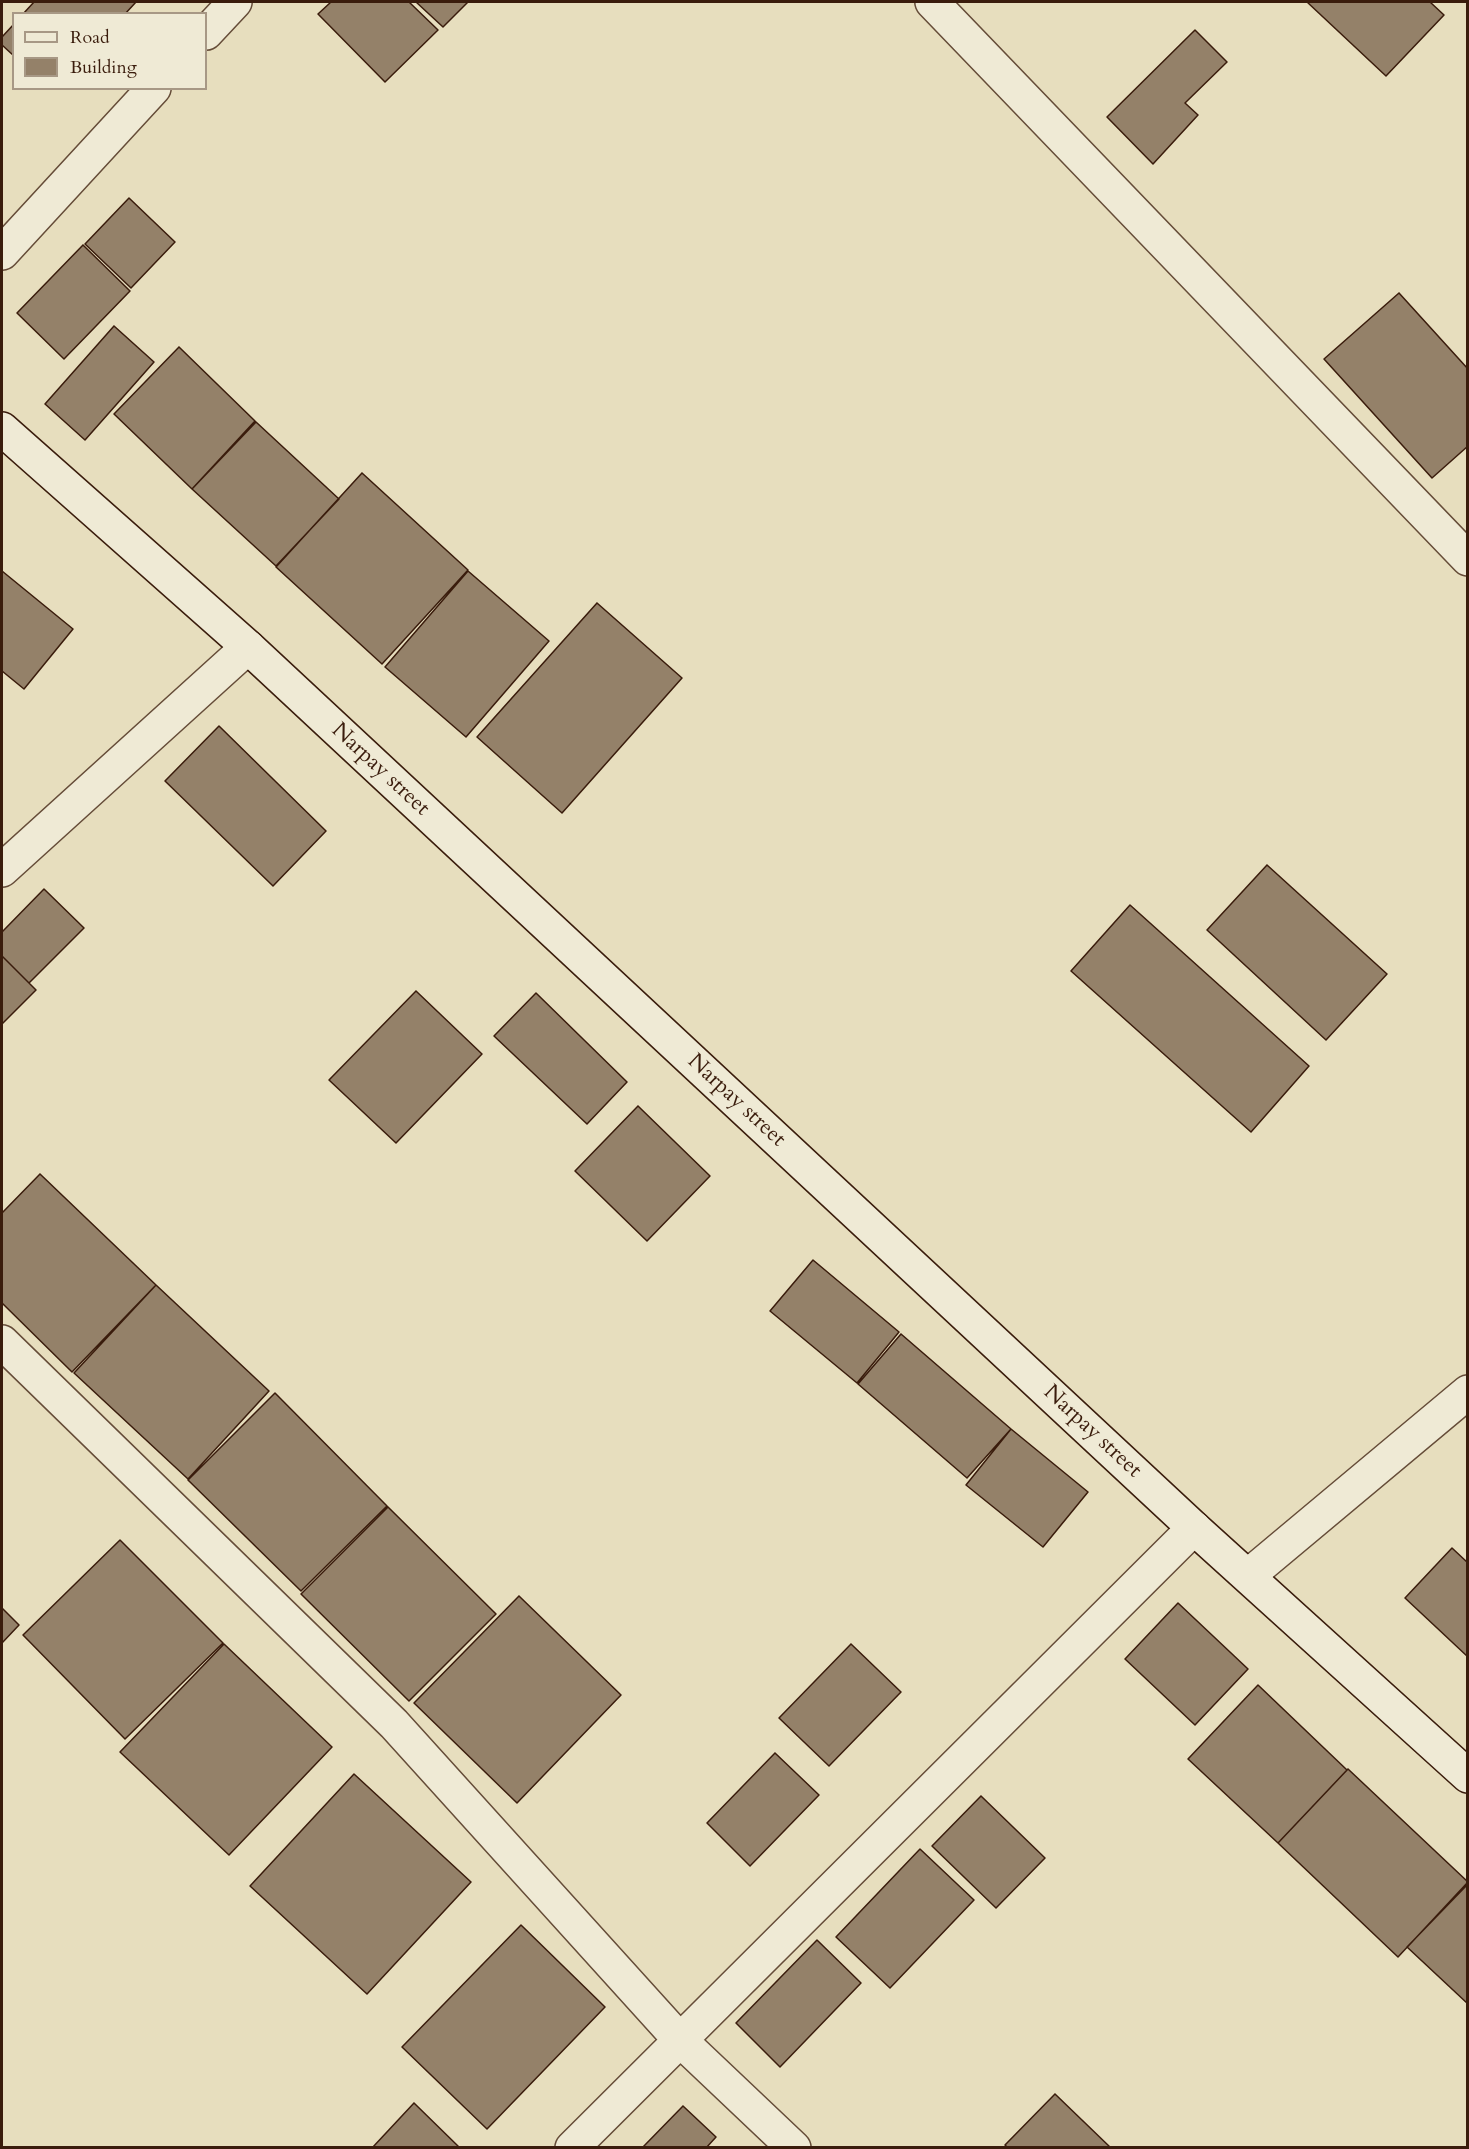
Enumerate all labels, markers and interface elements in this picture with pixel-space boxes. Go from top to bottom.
legend [12,12,207,90]
text: Road [70,25,110,50]
text: Building [70,55,137,80]
street label: Narpay street [326,718,434,822]
street label: Narpay street [682,1049,790,1153]
street label: Narpay street [1038,1380,1146,1484]

